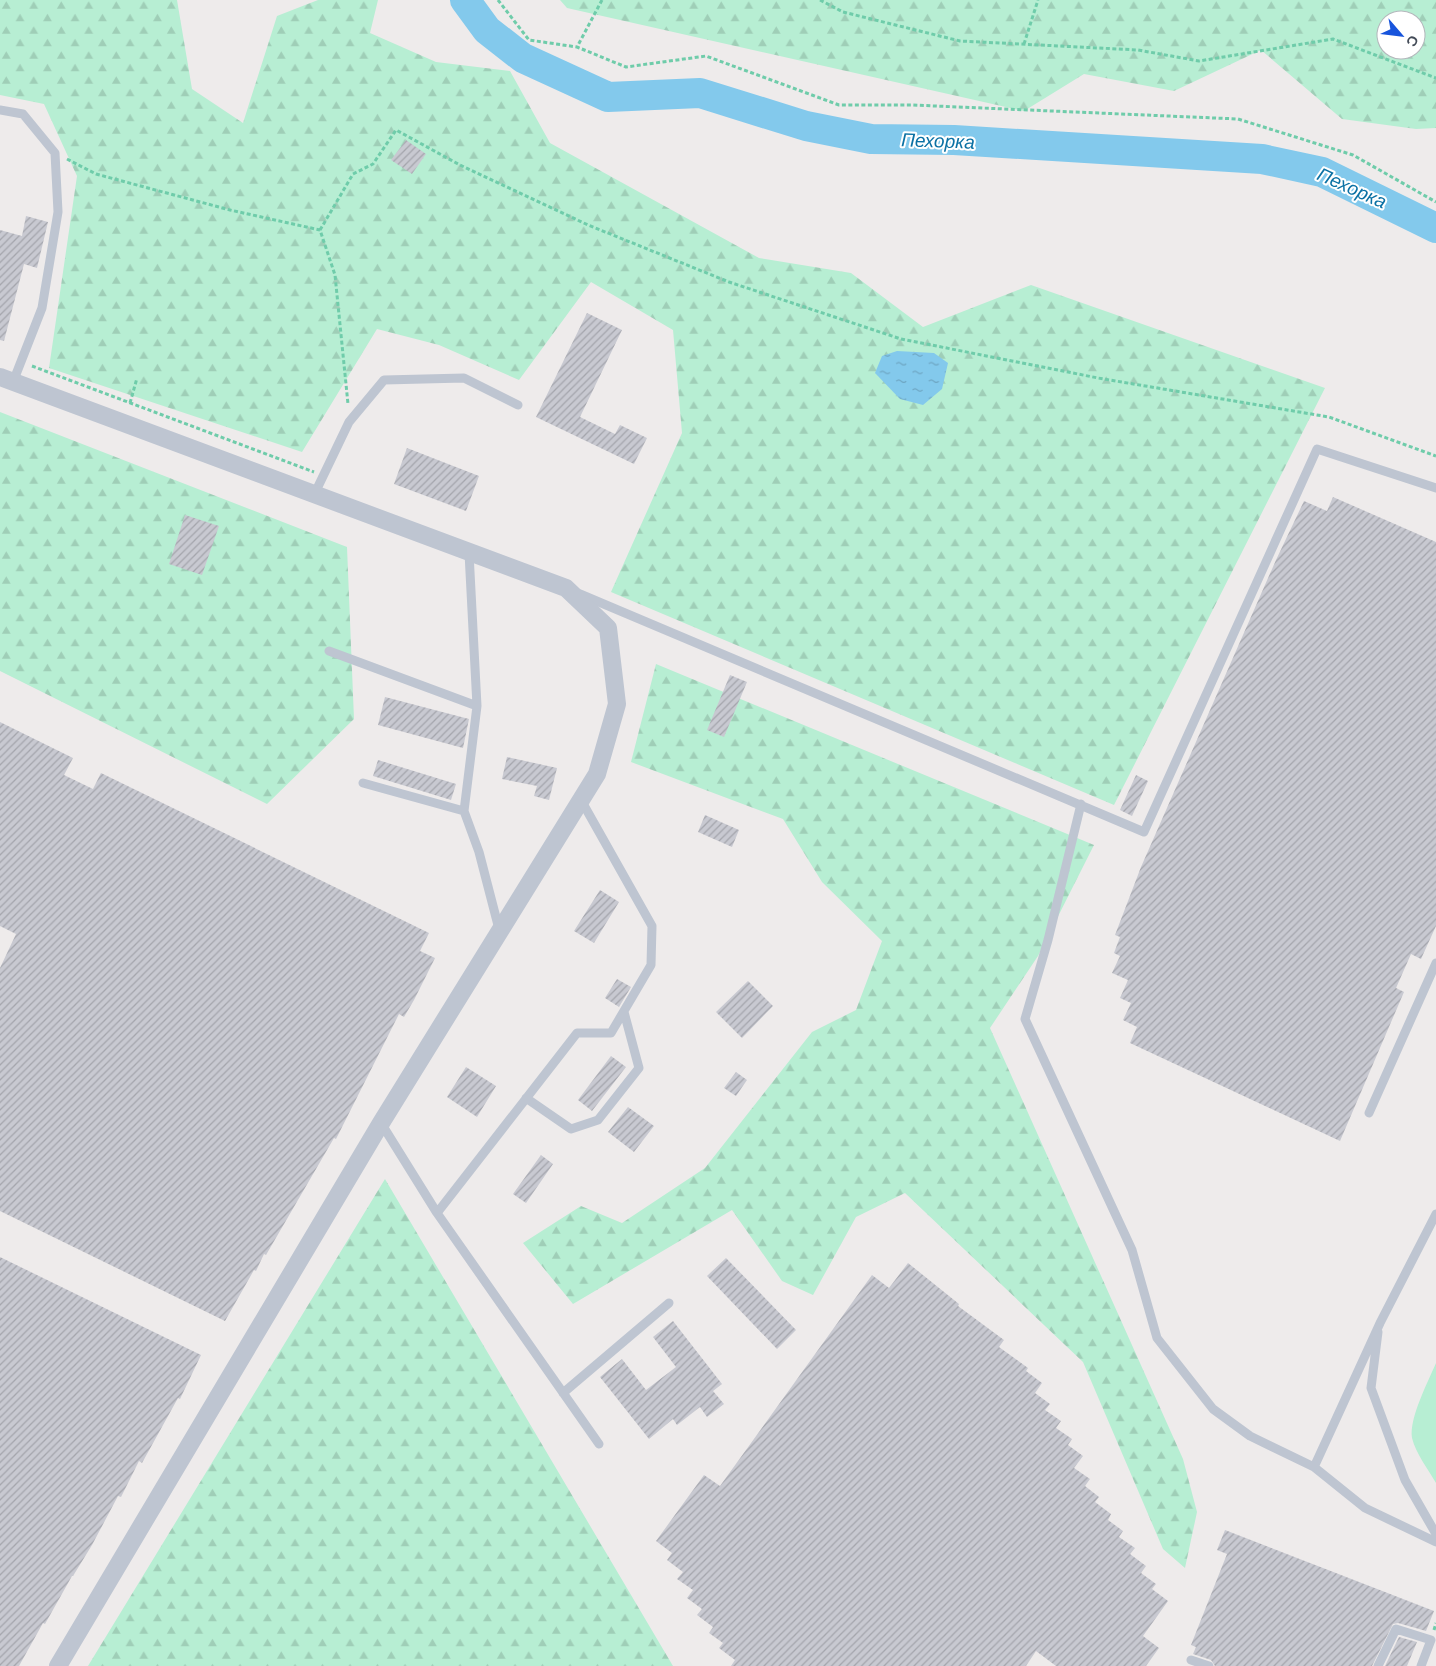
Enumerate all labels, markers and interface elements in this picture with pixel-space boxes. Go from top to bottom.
north arrow [1376,10,1426,60]
text: С [1403,33,1422,49]
water label: Пехорка [901,129,975,153]
water label: Пехорка [1314,163,1390,213]

